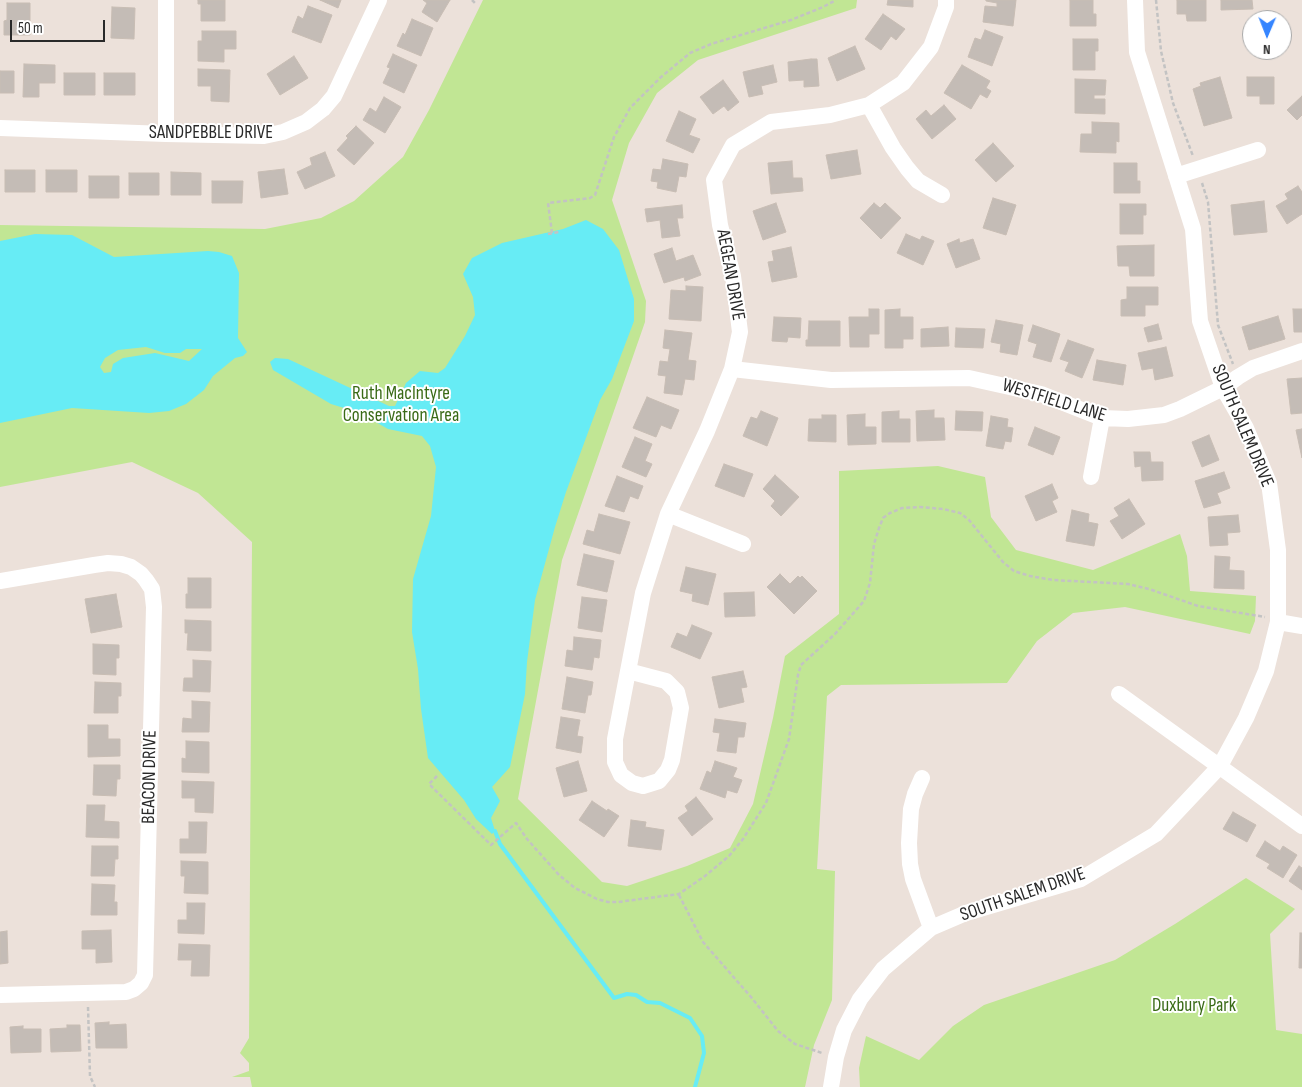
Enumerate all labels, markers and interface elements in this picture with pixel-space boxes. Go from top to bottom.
scale bar [12,10,108,42]
north arrow [1242,10,1292,60]
text: 50 m [18,19,43,38]
text: N [1263,41,1271,58]
street label: SANDPEBBLE DRIVE [149,122,273,144]
street label: AEGEAN DRIVE [711,228,749,322]
street label: SOUTH SALEM DRIVE [1206,361,1278,491]
street label: WESTFIELD LANE [999,374,1109,428]
park label: Ruth MacIntyre Conservation Area [343,383,459,427]
street label: BEACON DRIVE [138,730,162,824]
street label: SOUTH SALEM DRIVE [957,863,1089,927]
park label: Duxbury Park [1152,995,1236,1017]

